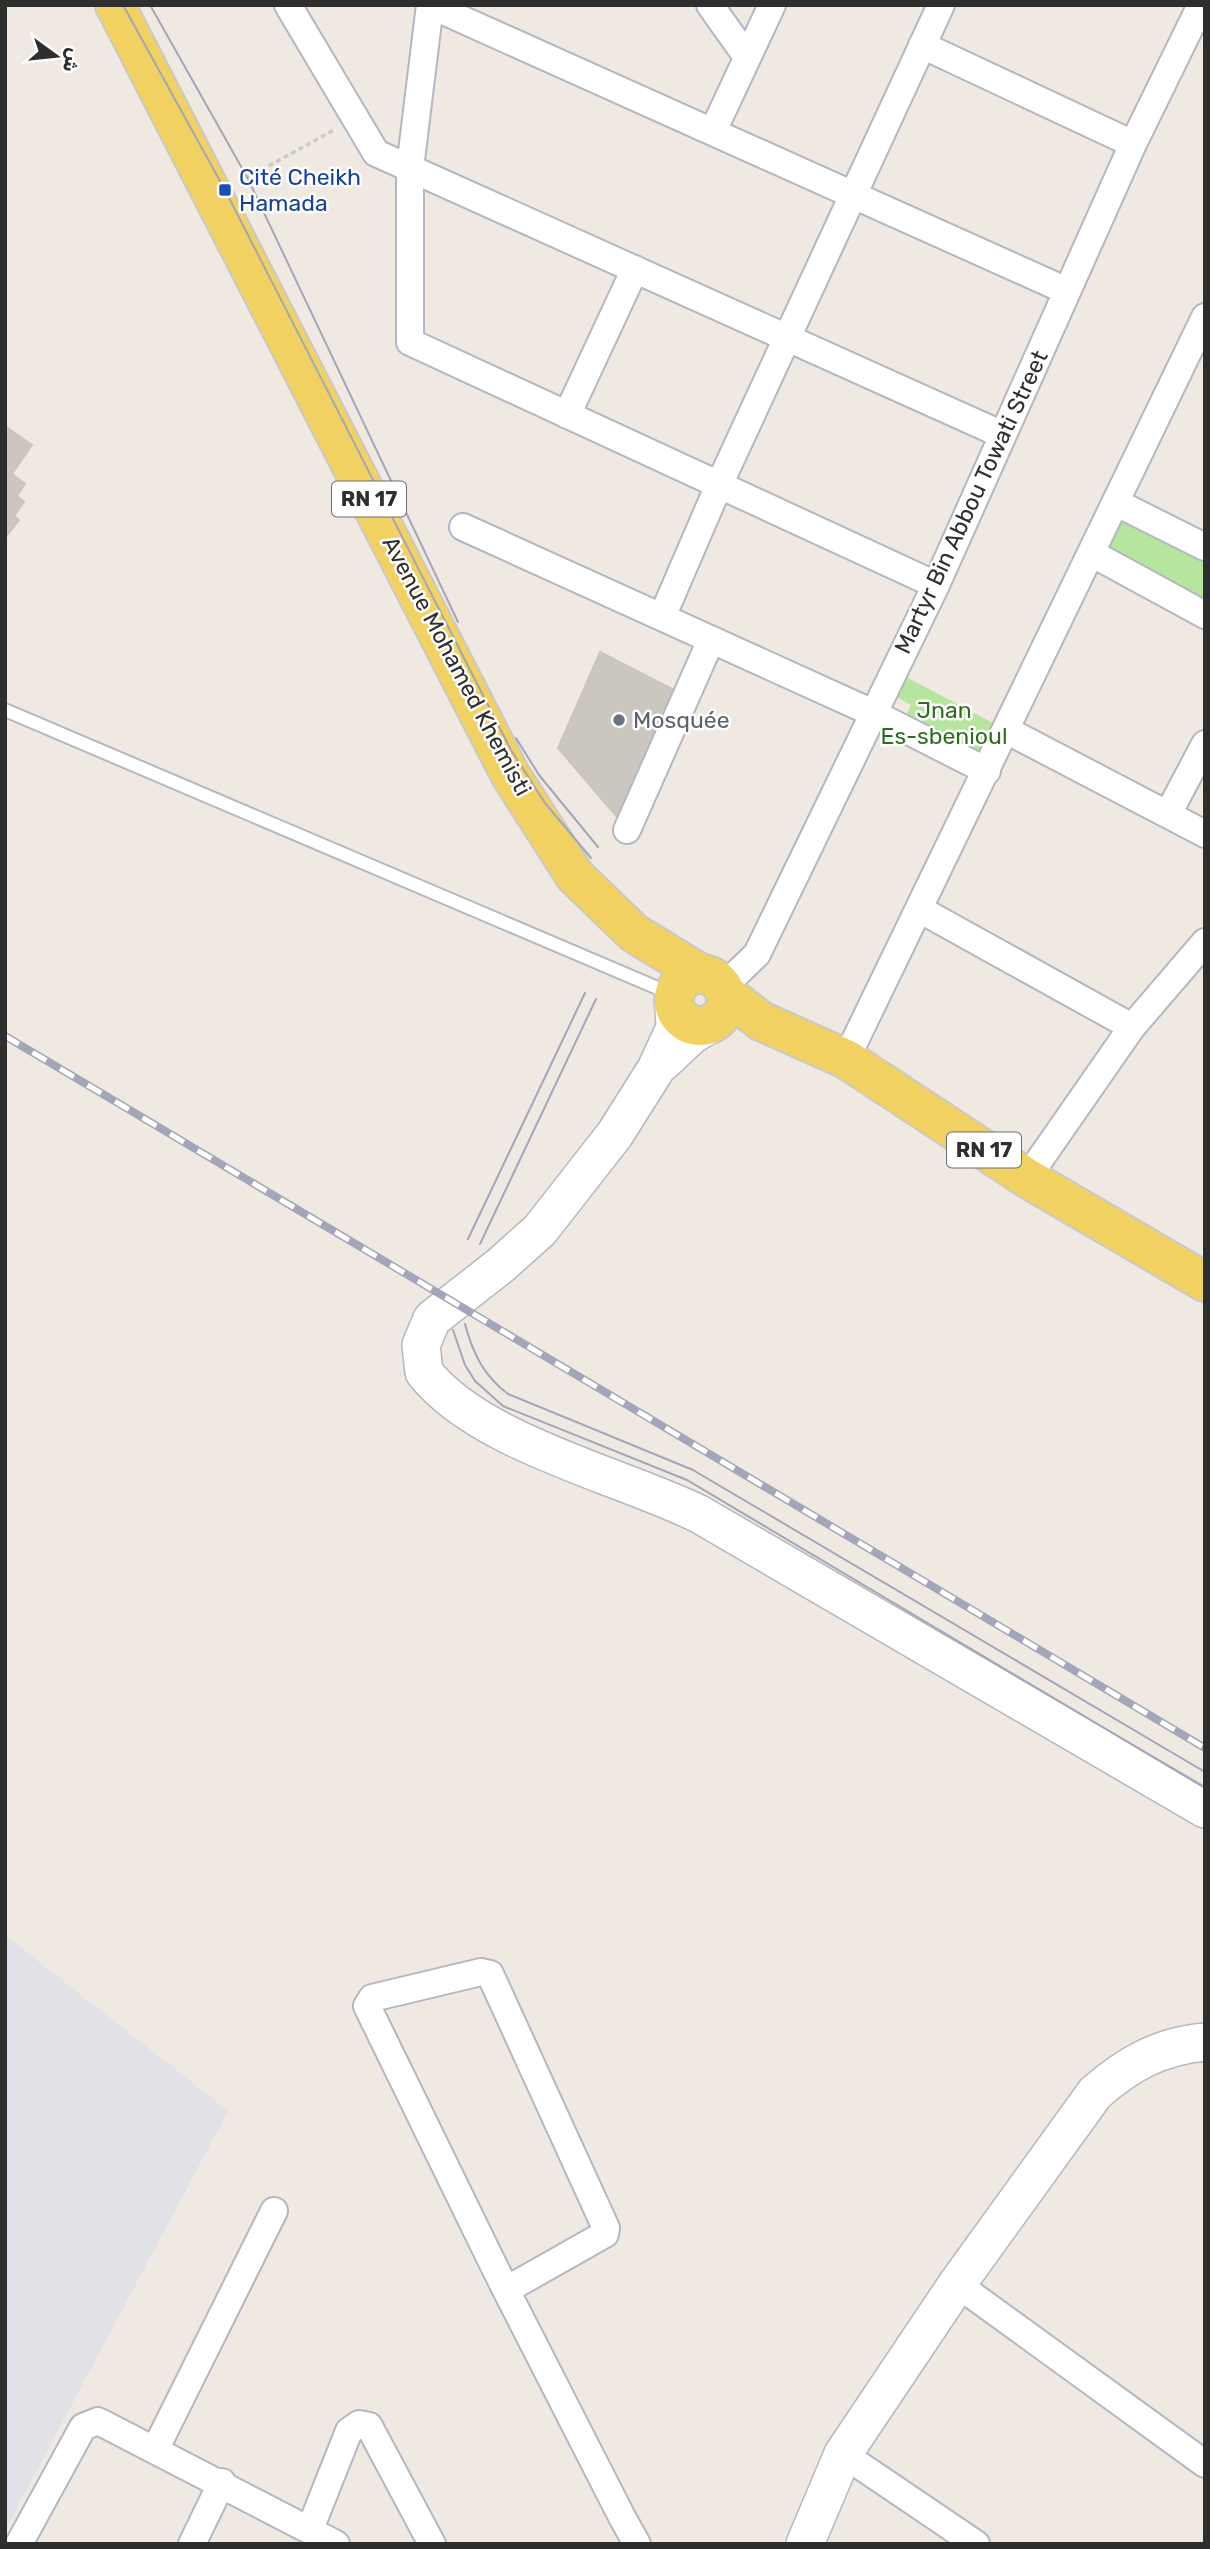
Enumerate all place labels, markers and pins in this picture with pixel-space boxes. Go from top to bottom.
place label: Cité Cheikh Hamada [239,163,361,217]
marker: Cité Cheikh Hamada [217,182,233,198]
place label: Mosquée [633,706,730,734]
marker: Mosquée [611,712,627,728]

